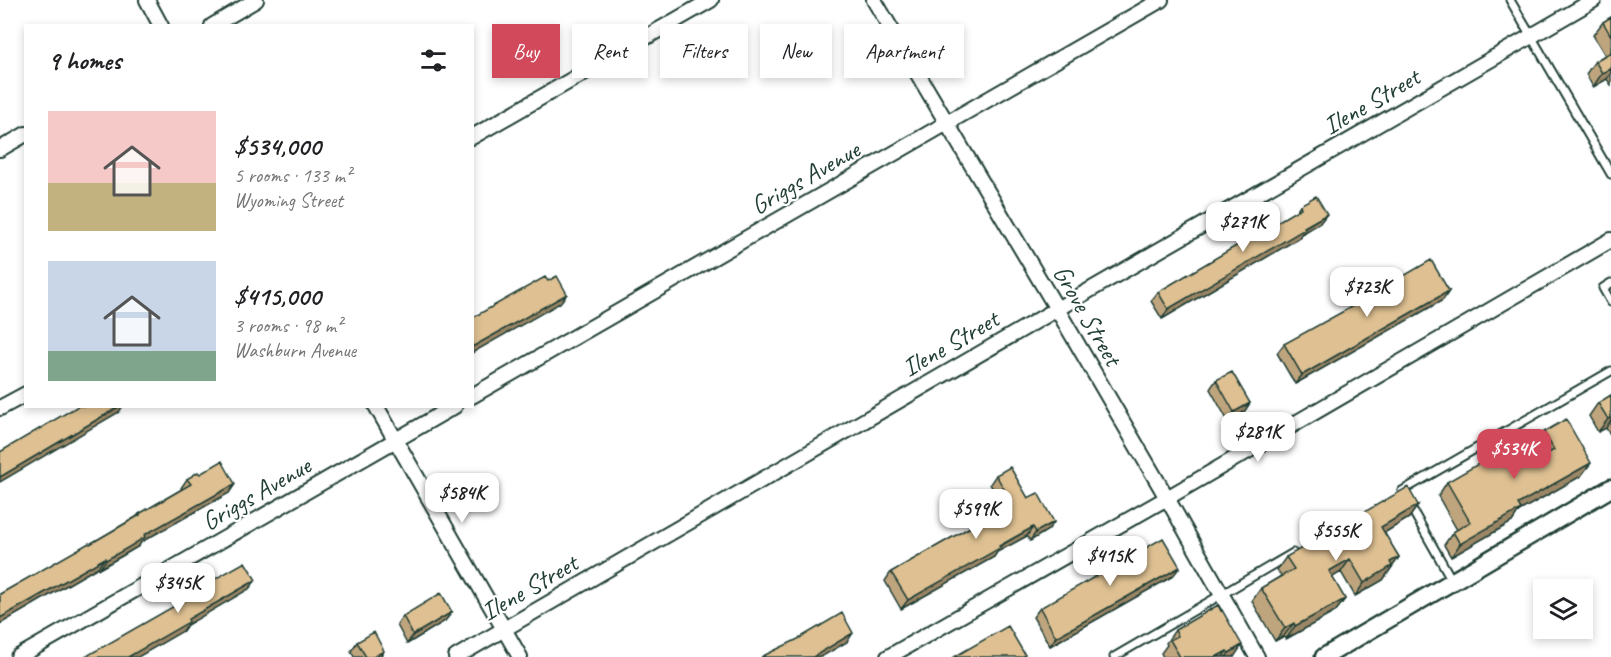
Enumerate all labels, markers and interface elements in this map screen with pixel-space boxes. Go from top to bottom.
chip: Buy [492,24,560,78]
chip: Rent [572,24,648,78]
chip: Filters [660,24,748,78]
chip: New [760,24,832,78]
chip: Apartment [844,24,964,78]
text: 9 homes [48,44,121,77]
icon: filters [417,44,450,77]
street label: Ilene Street [1317,59,1428,142]
text: $534,000 [234,130,321,163]
street label: Griggs Avenue [745,132,867,222]
icon: home [96,135,168,207]
text: 5 rooms · 133 m² [234,163,351,188]
text: Wyoming Street [234,188,343,213]
pin: $271K [1201,202,1285,253]
text: $271K [1220,209,1266,234]
street label: Grove Street [1046,259,1131,373]
pin: $723K [1325,267,1409,318]
text: $723K [1344,274,1390,299]
text: $415,000 [234,280,321,313]
icon: home [96,285,168,357]
street label: Ilene Street [896,301,1007,384]
text: 3 rooms · 98 m² [234,313,342,338]
text: Washburn Avenue [234,338,356,363]
pin: $281K [1216,412,1300,463]
text: $281K [1235,419,1281,444]
pin: $534K [1472,429,1556,480]
text: $534K [1491,436,1537,461]
street label: Griggs Avenue [196,448,318,538]
pin: $584K [420,473,504,524]
text: $584K [439,480,485,505]
pin: $599K [934,489,1018,540]
text: $599K [953,496,999,521]
pin: $555K [1294,511,1378,562]
text: $555K [1313,518,1359,543]
pin: $415K [1068,536,1152,587]
text: $415K [1087,543,1133,568]
street label: Ilene Street [475,545,586,628]
pin: $345K [136,563,220,614]
text: $345K [155,570,201,595]
map controls [1533,579,1593,639]
button: layers [1533,579,1593,639]

